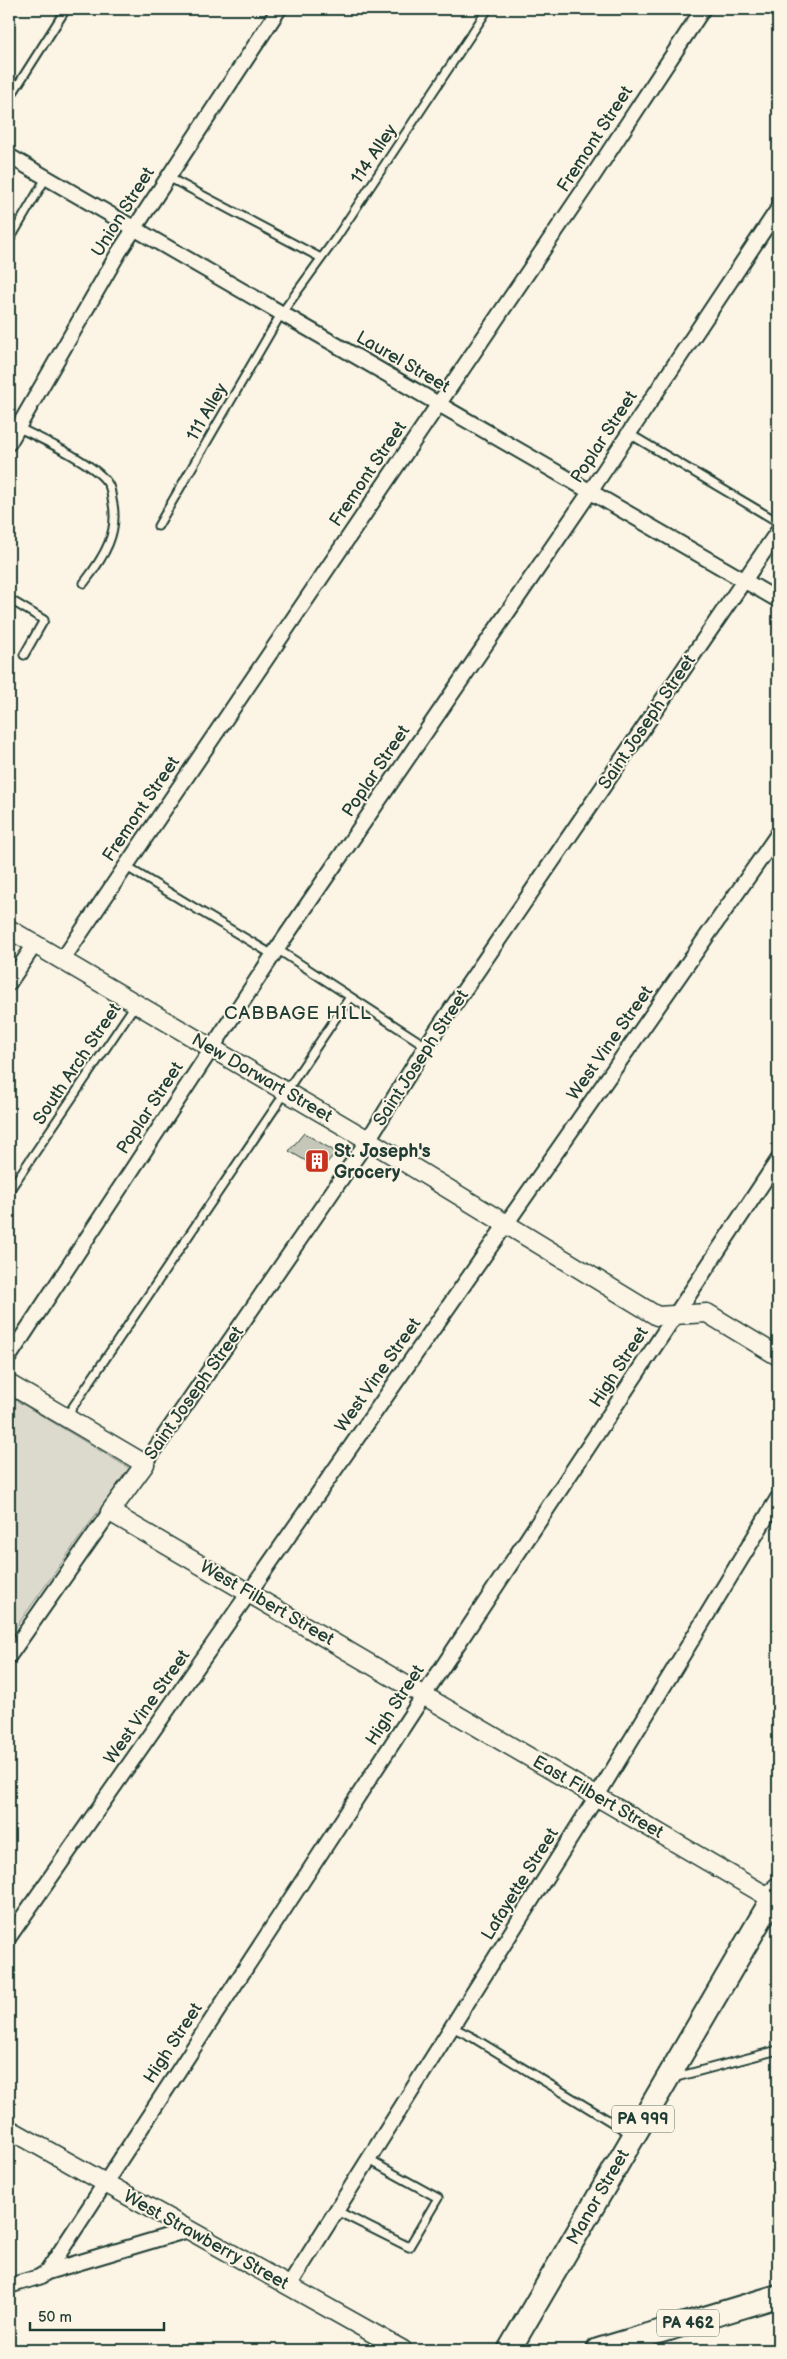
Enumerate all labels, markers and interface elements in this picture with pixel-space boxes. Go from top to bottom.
street label: Fremont Street [553,82,637,196]
street label: 114 Alley [346,120,402,188]
street label: Union Street [87,163,159,261]
street label: Laurel Street [352,327,454,398]
street label: 111 Alley [182,379,232,445]
street label: Poplar Street [566,387,642,487]
street label: Fremont Street [325,417,411,531]
street label: Saint Joseph Street [594,650,700,793]
street label: Poplar Street [338,721,415,821]
street label: Fremont Street [98,752,184,866]
street label: West Vine Street [563,981,658,1104]
street label: Saint Joseph Street [369,986,473,1130]
street label: South Arch Street [29,999,126,1129]
district label: CABBAGE HILL [224,1002,372,1025]
street label: New Dorwart Street [188,1029,337,1127]
street label: Poplar Street [112,1058,188,1158]
place label: St. Joseph's Grocery [334,1141,431,1183]
building icon: St. Joseph's Grocery [304,1148,330,1174]
street label: West Vine Street [331,1313,426,1436]
street label: Saint Joseph Street [140,1322,248,1464]
street label: High Street [585,1322,653,1411]
street label: West Filbert Street [196,1556,338,1650]
street label: West Vine Street [100,1645,195,1768]
street label: High Street [361,1660,429,1749]
street label: East Filbert Street [529,1751,667,1843]
street label: Lafayette Street [477,1824,563,1944]
street label: High Street [139,1998,207,2087]
road number: PA 999 [612,2106,674,2132]
street label: Manor Street [562,2145,634,2248]
street label: West Strawberry Street [120,2186,293,2294]
scale bar [30,2299,164,2331]
text: 50 m [38,2308,72,2327]
road number: PA 462 [657,2310,719,2336]

